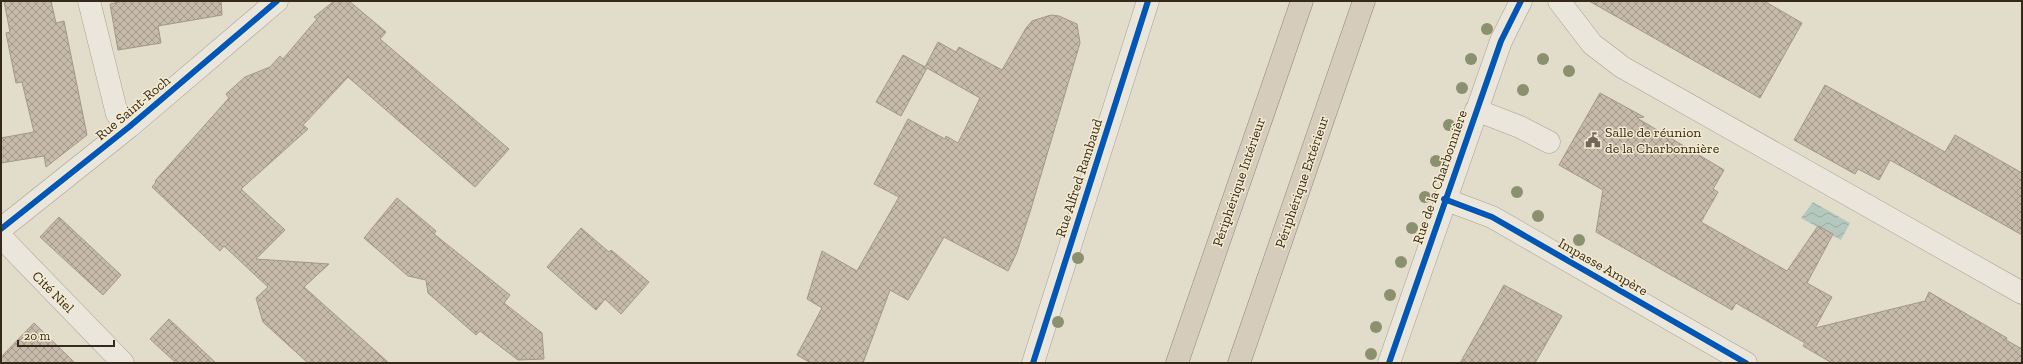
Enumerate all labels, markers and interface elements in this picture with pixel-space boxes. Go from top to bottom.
street label: Rue Saint-Roch [92,72,174,144]
street label: Rue de la Charbonnière [1409,107,1471,246]
street label: Périphérique Extérieur [1271,114,1333,250]
street label: Périphérique Intérieur [1209,115,1269,249]
street label: Rue Alfred Rambaud [1052,116,1106,239]
place label: Salle de réunion de la Charbonnière [1605,124,1720,157]
public building icon: Salle de réunion de la Charbonnière [1584,131,1602,149]
street label: Impasse Ampère [1555,234,1651,300]
street label: Cité Niel [29,268,78,317]
scale bar [18,322,114,348]
text: 20 m [24,329,51,343]

